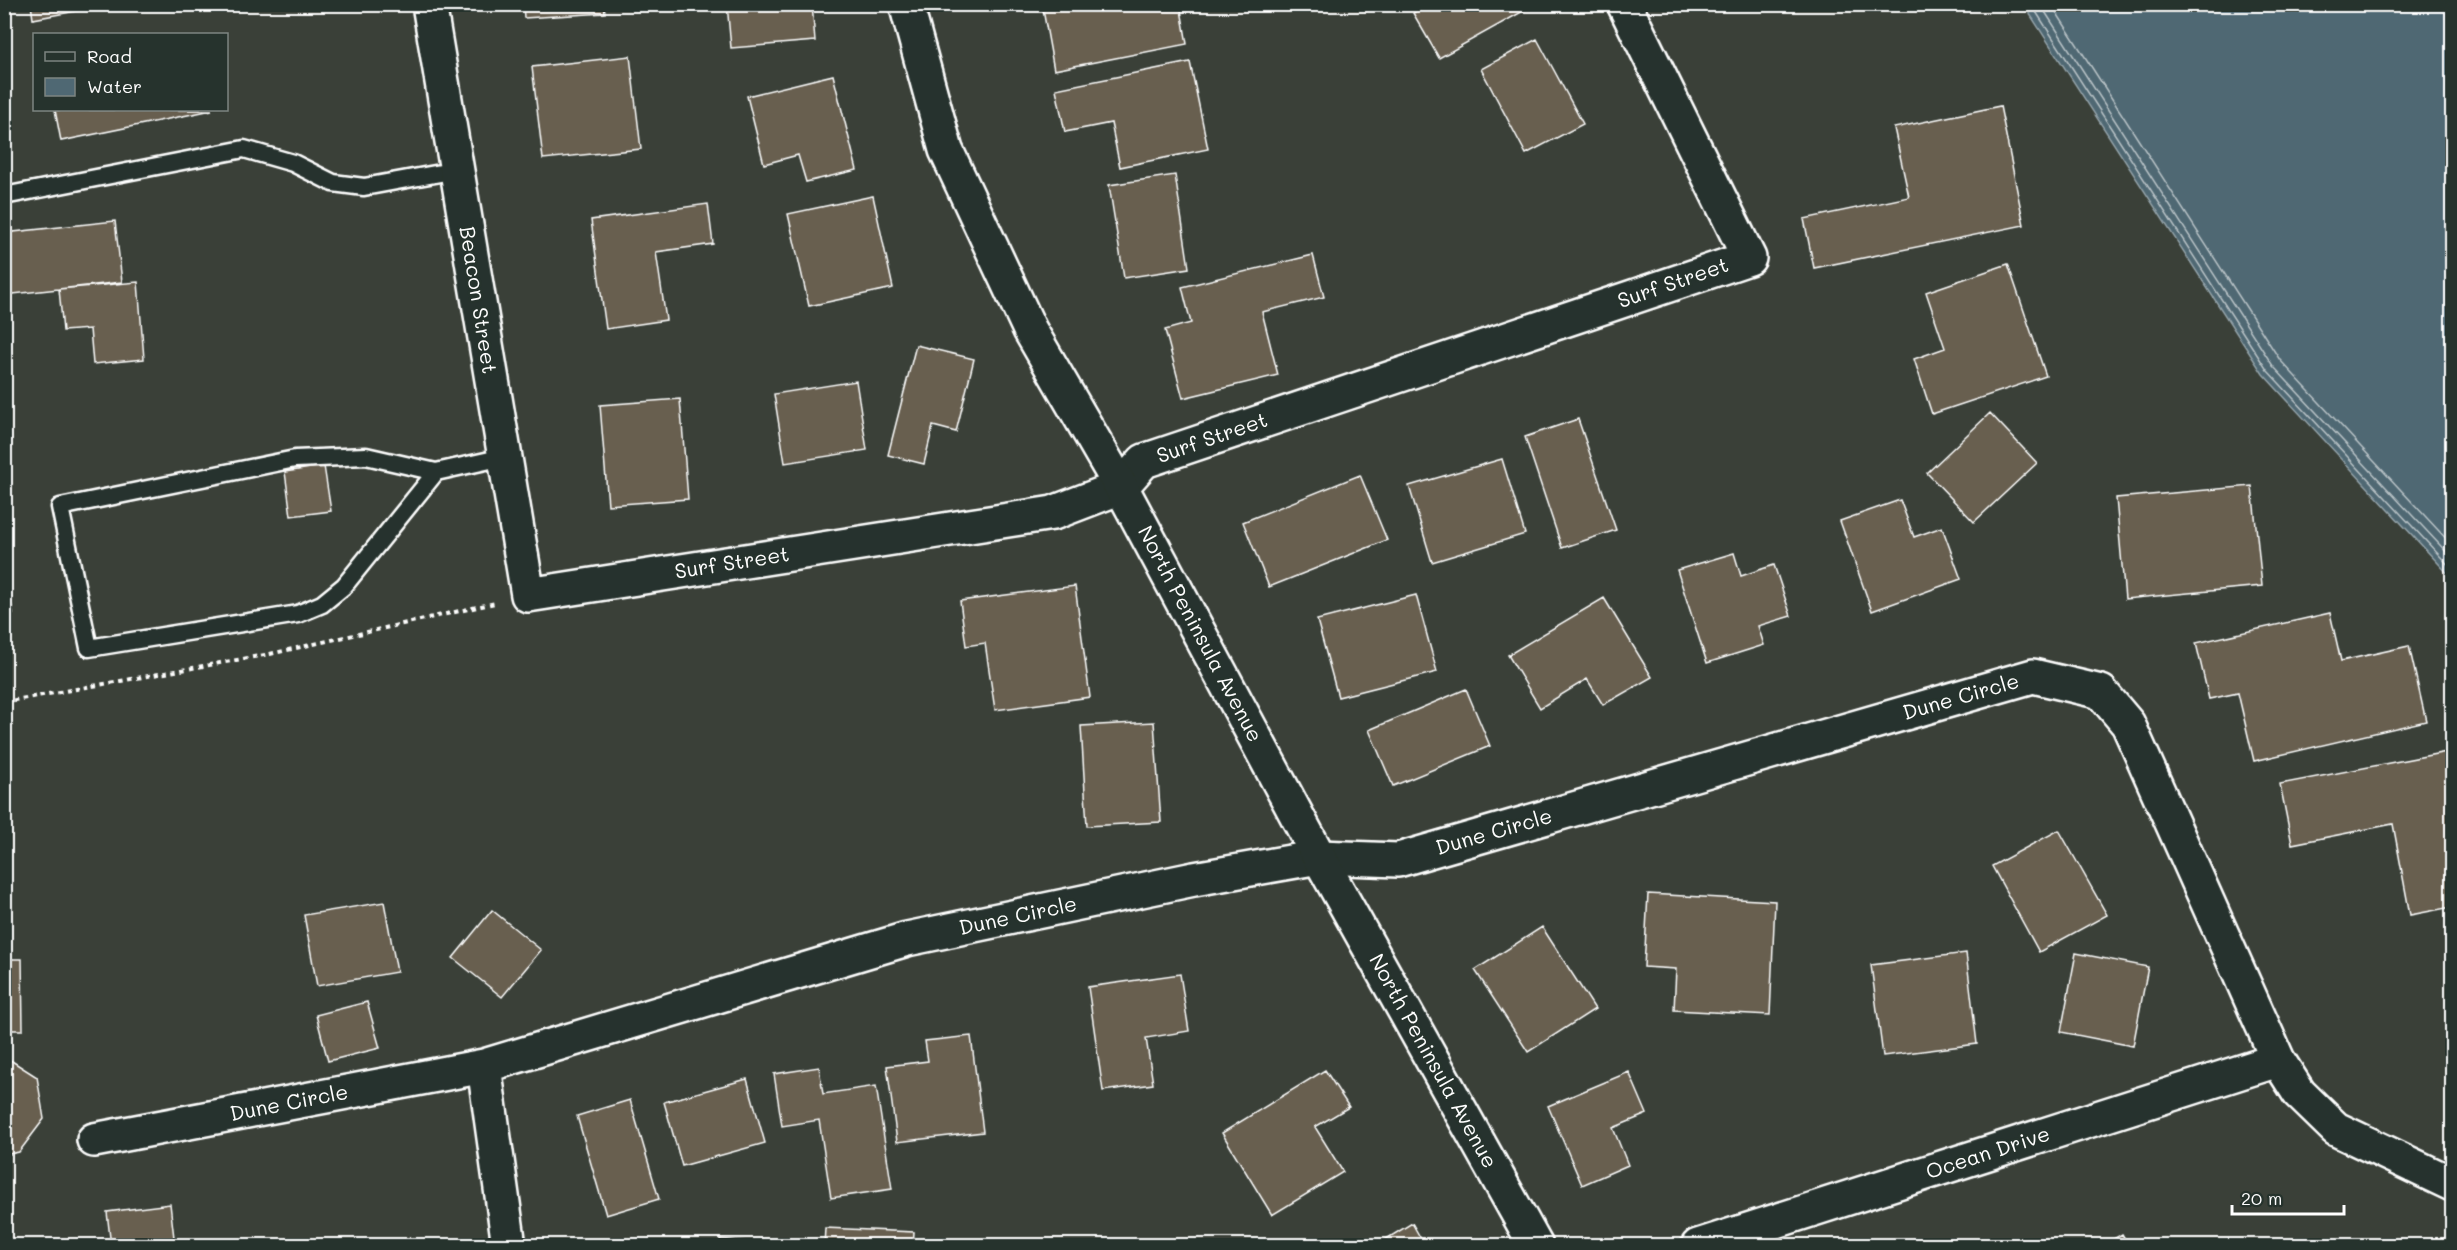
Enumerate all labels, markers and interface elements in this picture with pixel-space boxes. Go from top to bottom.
legend [33,33,228,111]
text: Road [87,44,132,68]
text: Water [87,74,142,98]
street label: Beacon Street [454,224,504,376]
street label: Surf Street [1613,250,1732,313]
street label: Surf Street [1152,405,1271,468]
street label: North Peninsula Avenue [1133,520,1270,746]
street label: Surf Street [673,539,791,584]
street label: Dune Circle [1899,666,2022,725]
street label: Dune Circle [1432,801,1555,860]
street label: Dune Circle [956,889,1079,940]
street label: North Peninsula Avenue [1364,948,1505,1172]
street label: Dune Circle [227,1077,350,1126]
street label: Ocean Drive [1922,1119,2053,1184]
scale bar [2232,1178,2344,1216]
text: 20 m [2241,1186,2282,1210]

